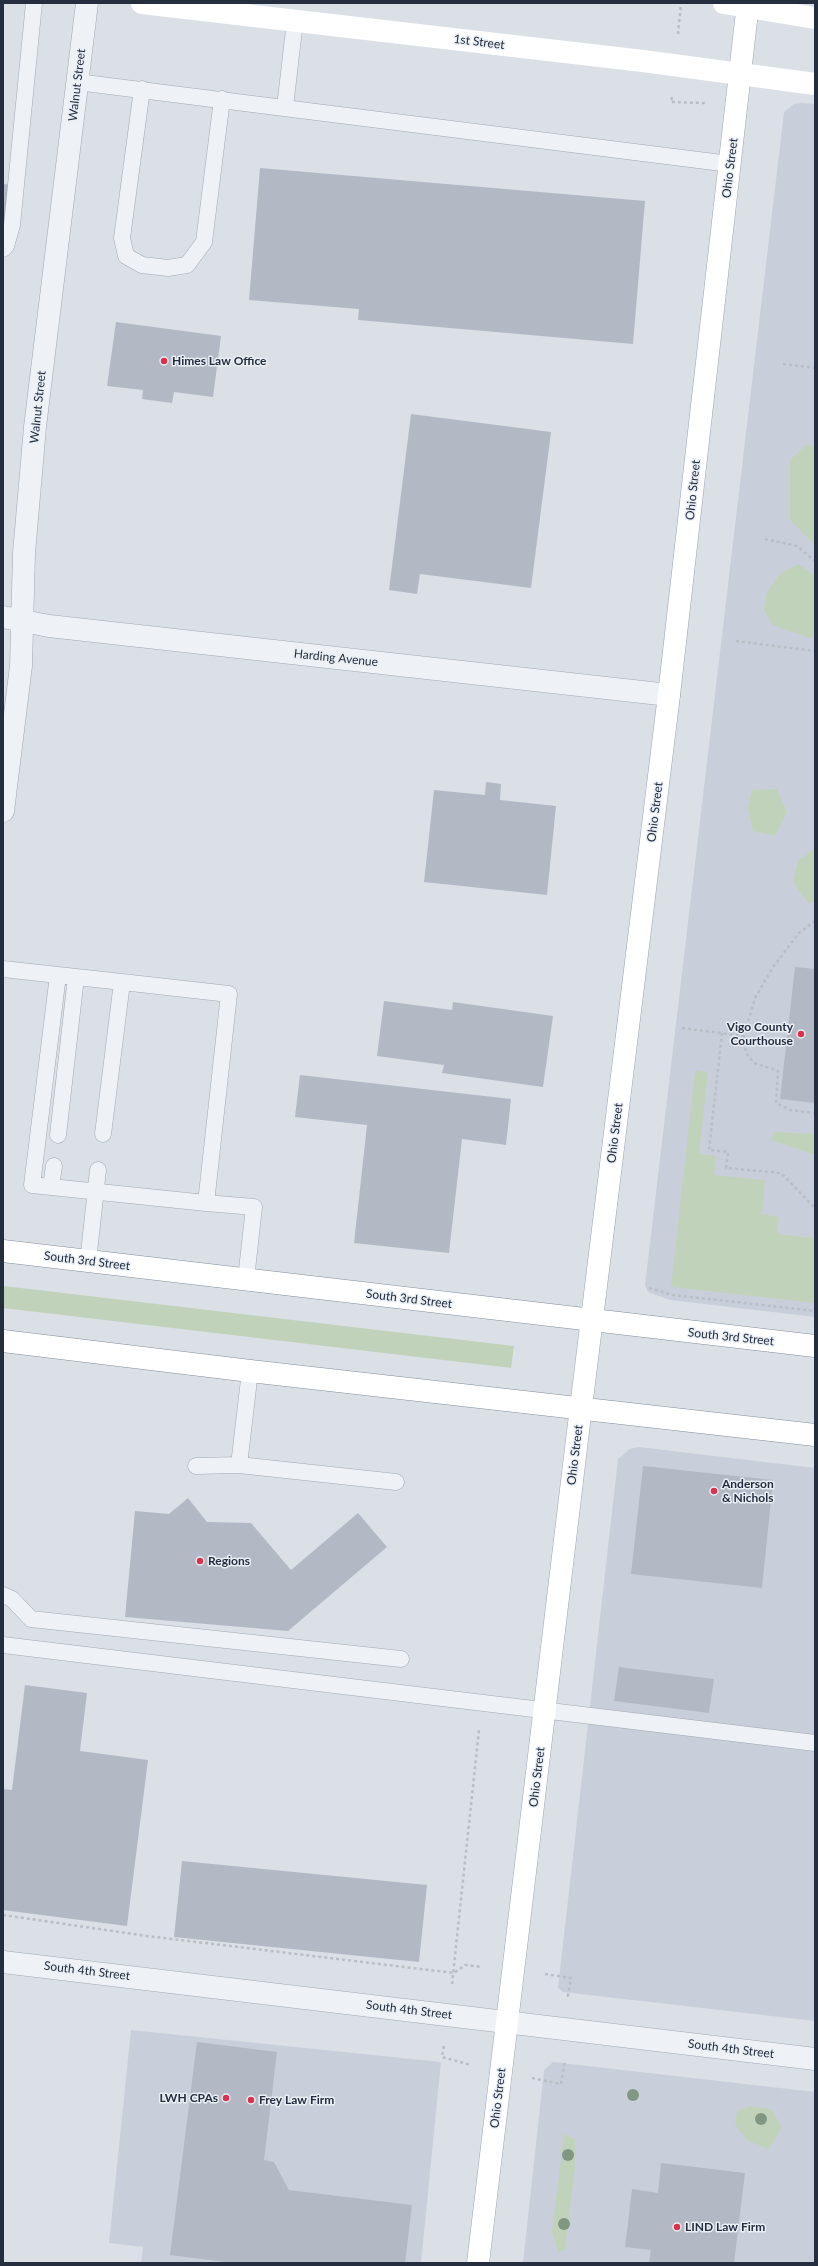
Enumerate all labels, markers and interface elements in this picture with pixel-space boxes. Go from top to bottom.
street label: 1st Street [453,32,505,52]
street label: Walnut Street [65,48,89,122]
street label: Ohio Street [719,137,741,199]
place label: Himes Law Office [172,354,266,368]
marker: Himes Law Office [159,356,169,366]
street label: Walnut Street [27,370,49,444]
street label: Ohio Street [683,459,703,521]
street label: Harding Avenue [293,646,379,670]
street label: Ohio Street [644,781,666,843]
place label: Vigo County Courthouse [727,1020,793,1048]
marker: Vigo County Courthouse [796,1029,806,1039]
street label: Ohio Street [604,1102,626,1164]
street label: South 3rd Street [43,1249,131,1273]
street label: South 3rd Street [365,1287,453,1311]
street label: South 3rd Street [687,1325,775,1349]
street label: Ohio Street [564,1424,586,1486]
place label: Anderson & Nichols [722,1477,774,1505]
marker: Anderson & Nichols [709,1486,719,1496]
place label: Regions [208,1554,250,1568]
marker: Regions [195,1556,205,1566]
street label: Ohio Street [526,1746,548,1808]
street label: South 4th Street [43,1959,131,1983]
street label: South 4th Street [365,1998,453,2022]
street label: South 4th Street [687,2037,775,2061]
street label: Ohio Street [487,2067,509,2129]
place label: LWH CPAs [159,2091,218,2105]
marker: LWH CPAs [221,2093,231,2103]
place label: Frey Law Firm [259,2093,334,2107]
marker: Frey Law Firm [246,2095,256,2105]
place label: LIND Law Firm [685,2220,765,2234]
marker: LIND Law Firm [672,2222,682,2232]

